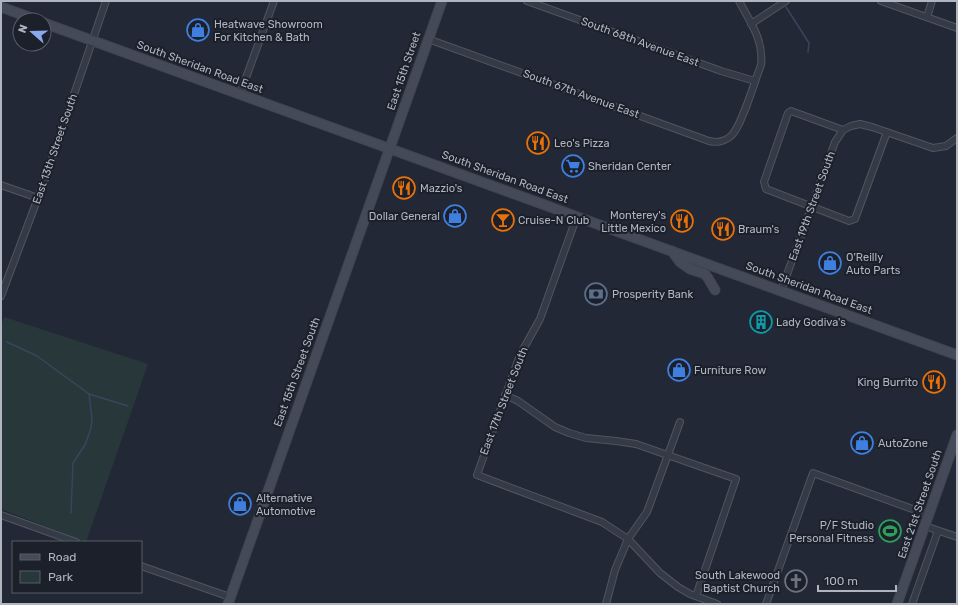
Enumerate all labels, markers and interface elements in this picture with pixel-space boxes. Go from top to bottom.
north arrow [12,12,52,52]
street label: South 68th Avenue East [579,15,701,70]
shop icon: Heatwave Showroom For Kitchen & Bath [185,17,211,43]
place label: Heatwave Showroom For Kitchen & Bath [214,18,323,44]
text: N [16,23,31,35]
street label: East 15th Street [384,29,424,112]
street label: South Sheridan Road East [135,38,266,96]
street label: South 67th Avenue East [521,67,642,121]
street label: East 13th Street South [30,92,80,206]
restaurant icon: Leo's Pizza [525,130,551,156]
place label: Leo's Pizza [554,137,610,150]
street label: South Sheridan Road East [440,148,571,206]
street label: East 19th Street South [786,149,838,263]
supermarket icon: Sheridan Center [560,153,586,179]
place label: Sheridan Center [588,160,672,173]
restaurant icon: Mazzio's [391,175,417,201]
place label: Mazzio's [420,182,463,195]
shop icon: Dollar General [442,203,468,229]
bar icon: Cruise-N Club [490,207,516,233]
restaurant icon: Monterey's Little Mexico [669,208,695,234]
place label: Monterey's Little Mexico [601,209,666,235]
place label: Dollar General [369,210,440,223]
place label: Cruise-N Club [518,214,589,227]
restaurant icon: Braum's [710,216,736,242]
place label: Braum's [738,223,780,236]
shop icon: O'Reilly Auto Parts [817,250,843,276]
place label: O'Reilly Auto Parts [846,251,901,277]
street label: South Sheridan Road East [744,259,875,317]
bank icon: Prosperity Bank [583,281,609,307]
place label: Prosperity Bank [612,288,693,301]
building icon: Lady Godiva's [748,309,774,335]
street label: East 15th Street South [271,315,323,429]
place label: Lady Godiva's [776,316,846,329]
street label: East 17th Street South [477,345,531,457]
shop icon: Furniture Row [666,357,692,383]
place label: Furniture Row [694,364,767,377]
restaurant icon: King Burrito [921,369,947,395]
place label: King Burrito [857,376,918,389]
shop icon: AutoZone [849,430,875,456]
place label: AutoZone [878,437,928,450]
street label: East 21st Street South [895,448,945,560]
shop icon: Alternative Automotive [227,491,253,517]
place label: Alternative Automotive [256,492,316,518]
sports icon: P/F Studio Personal Fitness [877,518,903,544]
place label: P/F Studio Personal Fitness [789,519,874,545]
legend [12,541,142,593]
text: Road [48,550,76,564]
scale bar [818,567,896,593]
church icon: South Lakewood Baptist Church [783,568,809,594]
place label: South Lakewood Baptist Church [695,569,780,595]
text: Park [48,570,74,584]
text: 100 m [824,574,858,588]

